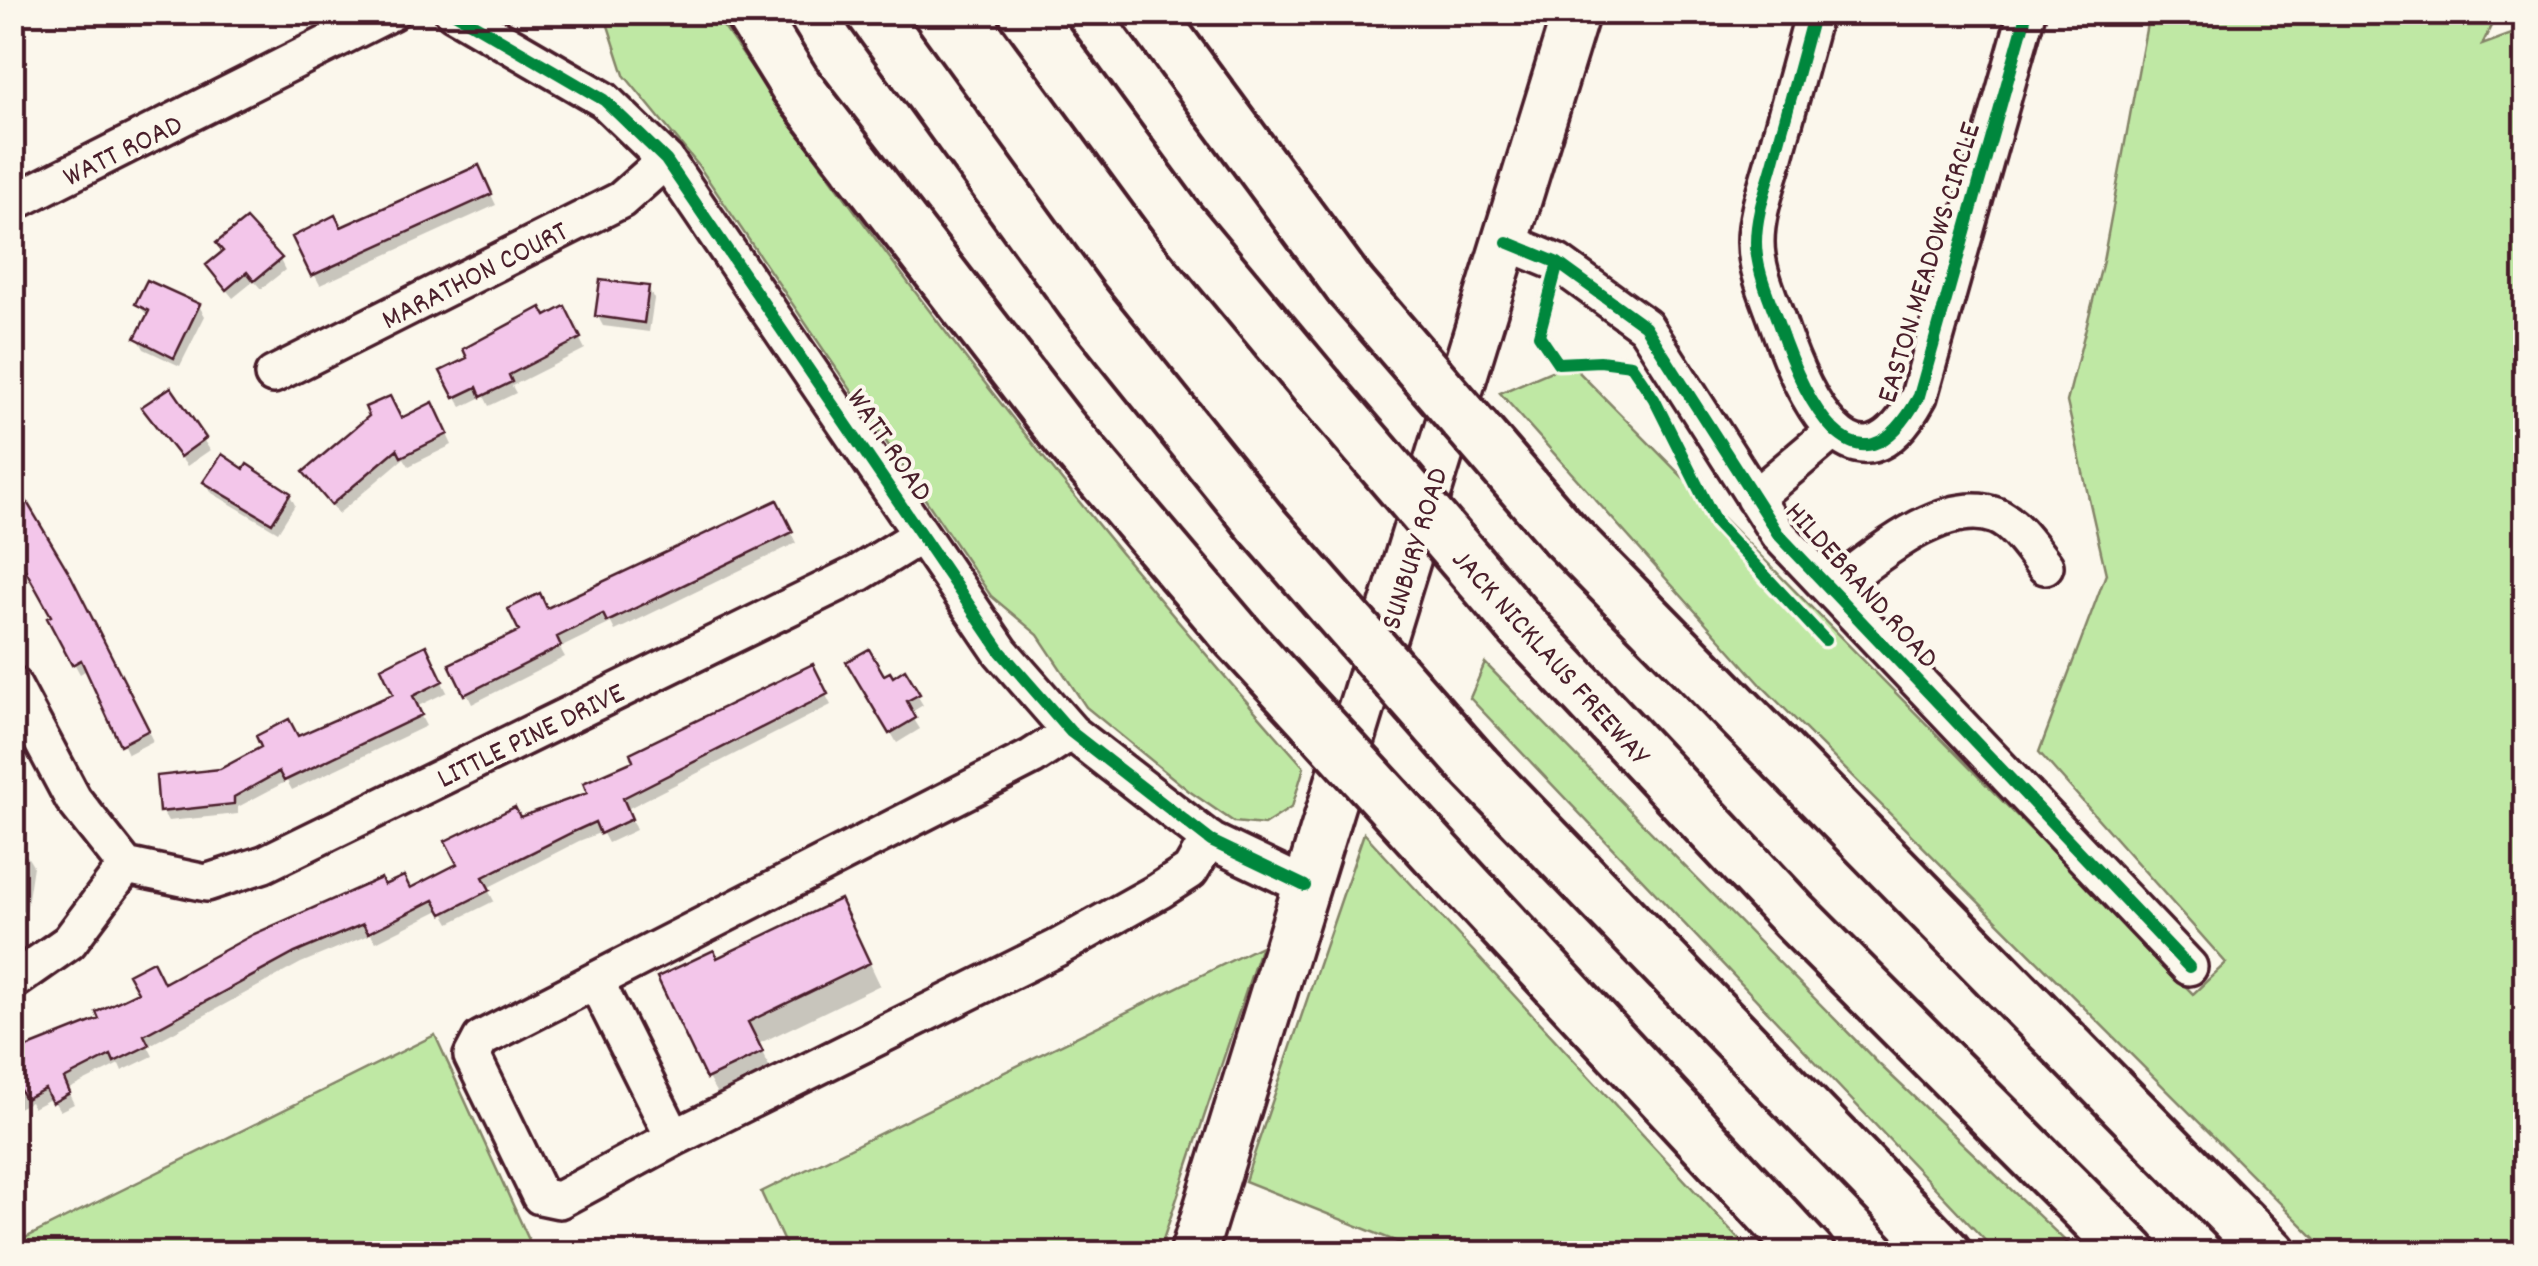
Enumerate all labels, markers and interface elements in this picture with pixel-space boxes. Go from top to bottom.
street label: WATT ROAD [57,106,191,200]
street label: EASTON MEADOWS CIRCLE [1868,117,1995,409]
street label: MARATHON COURT [375,212,577,344]
street label: WATT ROAD [834,381,941,512]
street label: SUNBURY ROAD [1372,463,1462,636]
street label: HILDEBRAND ROAD [1773,494,1947,680]
street label: JACK NICKLAUS FREEWAY [1439,541,1659,778]
street label: LITTLE PINE DRIVE [431,674,633,802]

